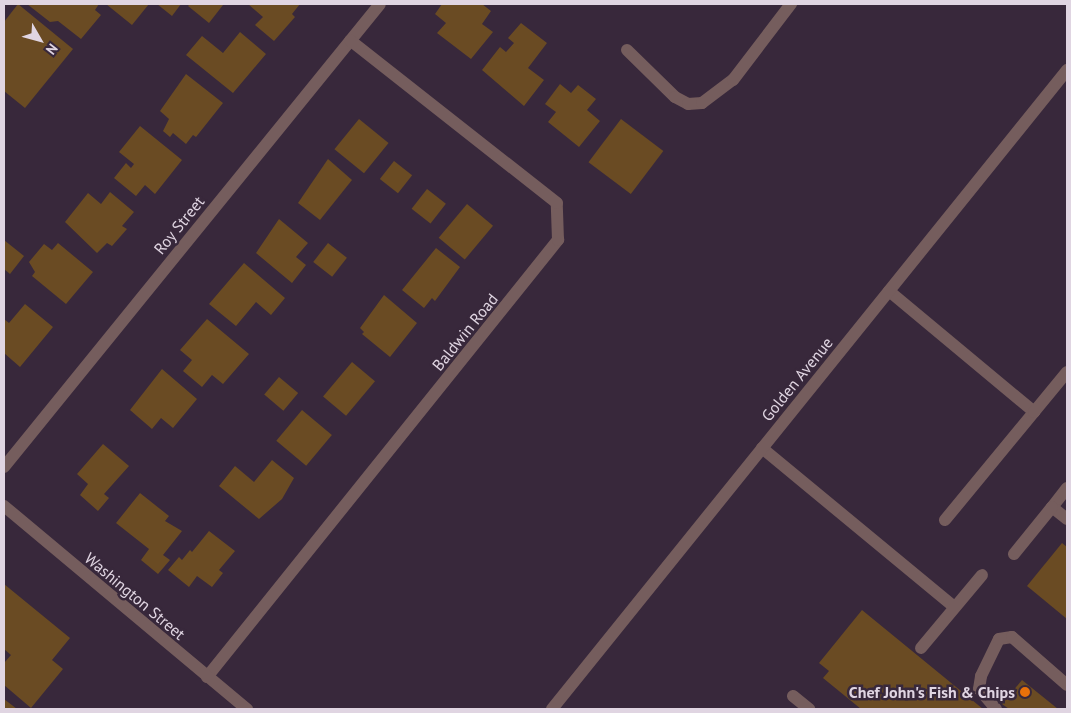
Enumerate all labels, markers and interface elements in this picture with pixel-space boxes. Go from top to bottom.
north arrow [15,15,65,65]
text: N [42,40,62,58]
street label: Roy Street [150,192,208,258]
street label: Baldwin Road [428,290,502,374]
street label: Golden Avenue [757,333,837,425]
street label: Washington Street [81,548,189,644]
place label: Chef John's Fish & Chips [849,682,1015,702]
marker: Chef John's Fish & Chips [1019,686,1031,698]

